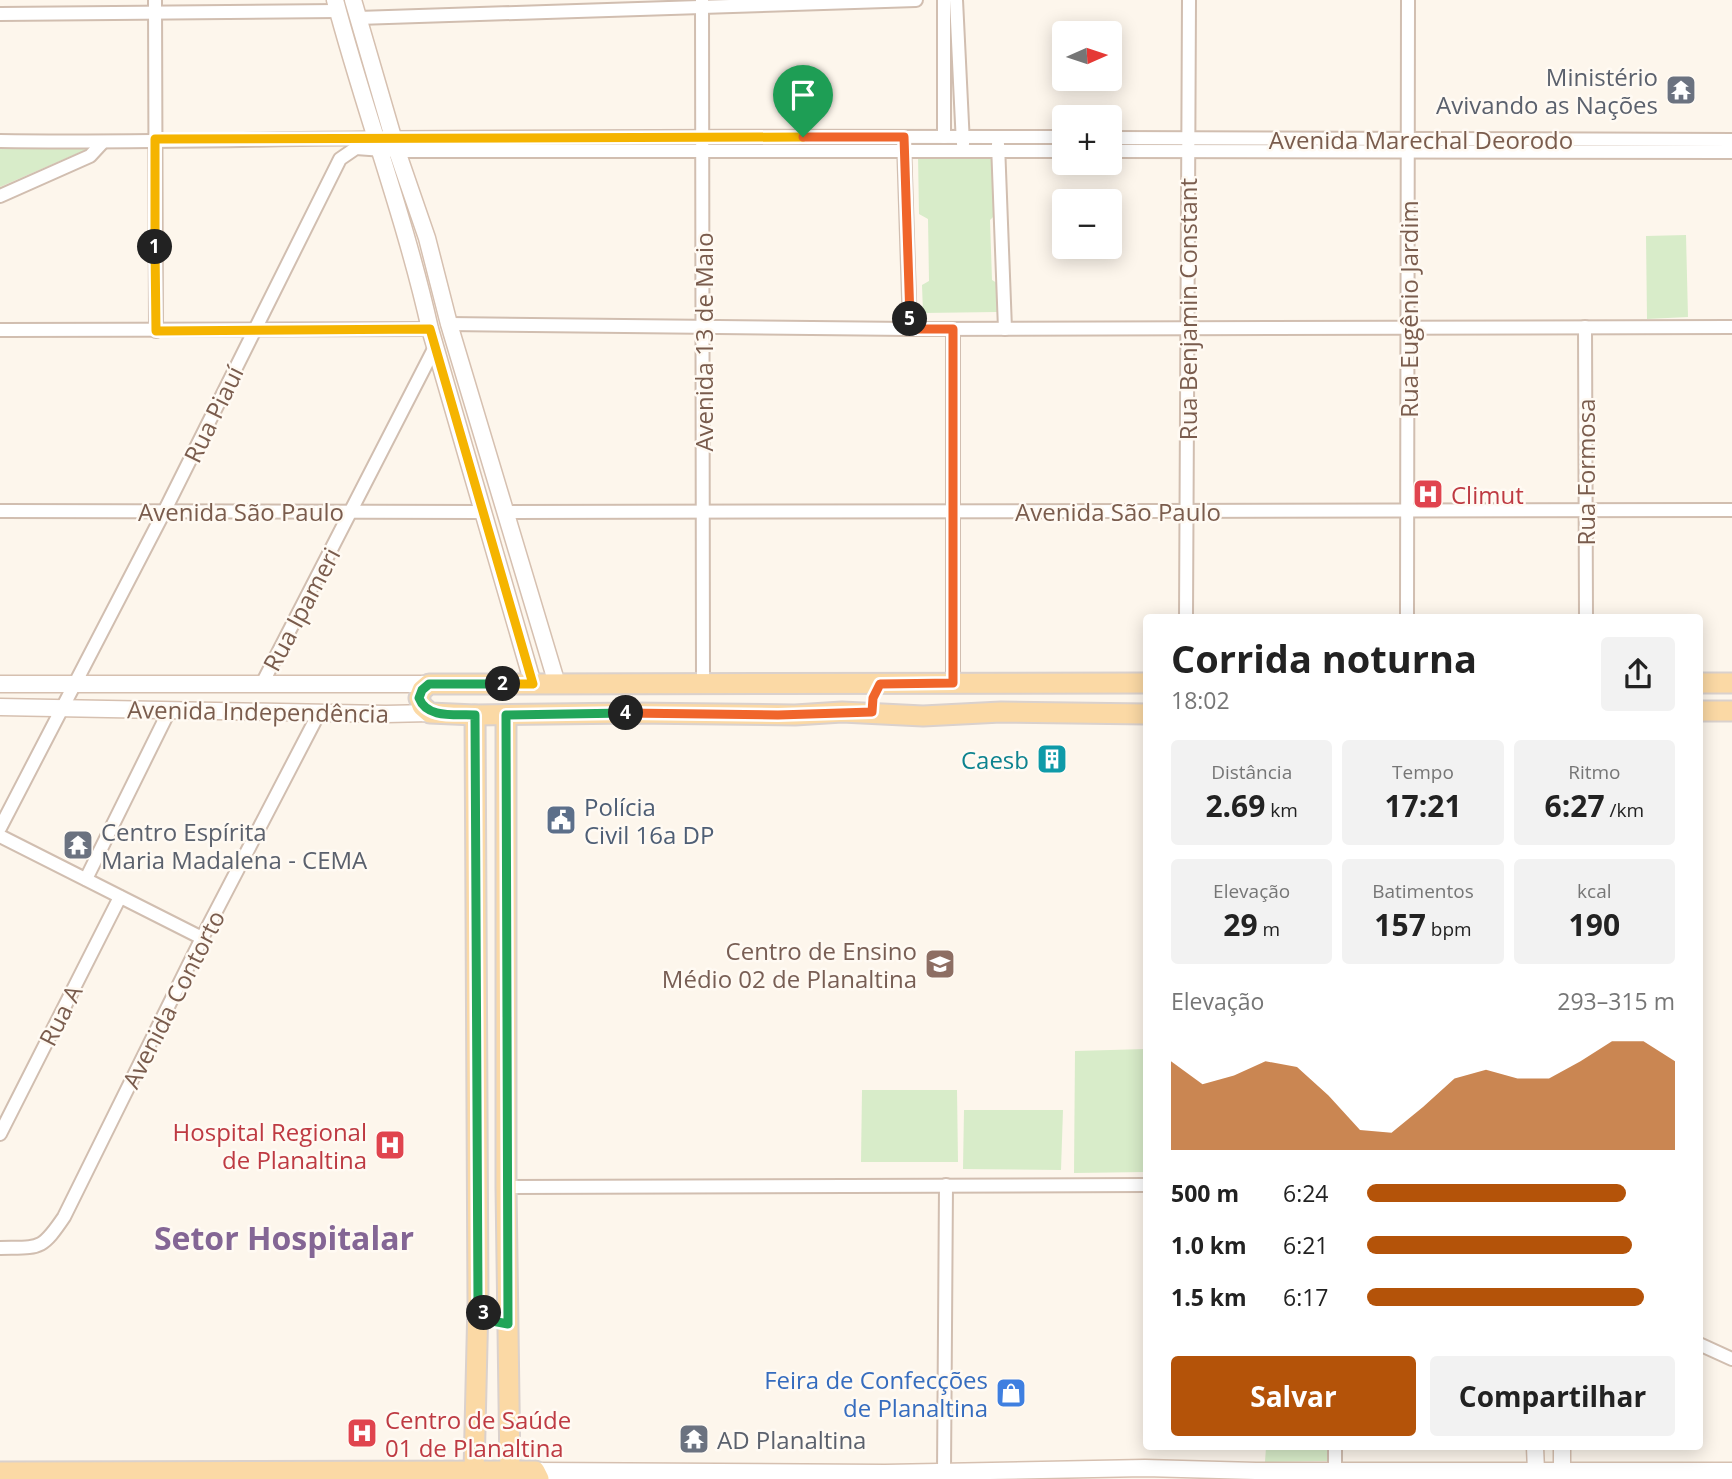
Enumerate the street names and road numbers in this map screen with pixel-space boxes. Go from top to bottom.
street label: Avenida Marechal Deorodo [1269,123,1573,156]
street label: Rua Benjamin Constant [1171,178,1204,440]
street label: Rua Eugênio Jardim [1392,200,1425,418]
street label: Avenida 13 de Maio [687,232,720,452]
street label: Rua Piauí [175,359,251,468]
street label: Rua Formosa [1569,398,1602,546]
street label: Avenida São Paulo [138,495,344,528]
street label: Avenida São Paulo [1015,495,1221,528]
street label: Rua Ipameri [255,541,347,677]
street label: Avenida Independência [127,692,389,730]
street label: Avenida Contorto [114,904,232,1094]
street label: Rua A [31,978,90,1051]

